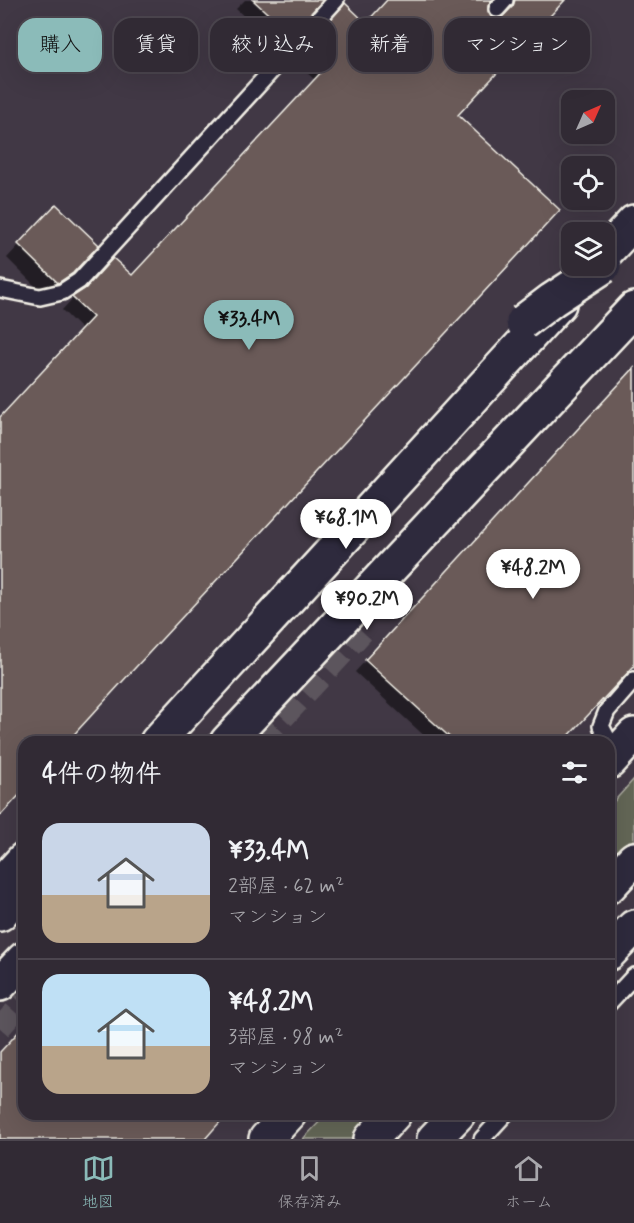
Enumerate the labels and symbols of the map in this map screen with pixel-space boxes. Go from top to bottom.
north arrow [561,90,615,144]
pin: ¥33.4M [200,300,298,351]
pin: ¥68.1M [297,499,395,550]
pin: ¥48.2M [484,549,582,600]
pin: ¥90.2M [318,580,416,631]

